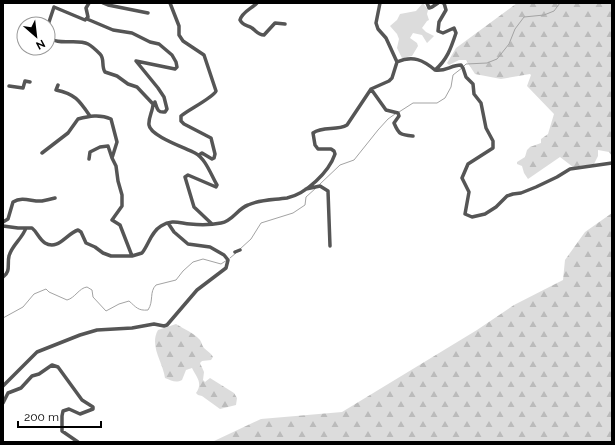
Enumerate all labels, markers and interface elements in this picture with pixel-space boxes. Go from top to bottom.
north arrow [16,16,56,56]
text: N [34,37,47,52]
scale bar [18,403,101,429]
text: 200 m [24,410,59,424]

